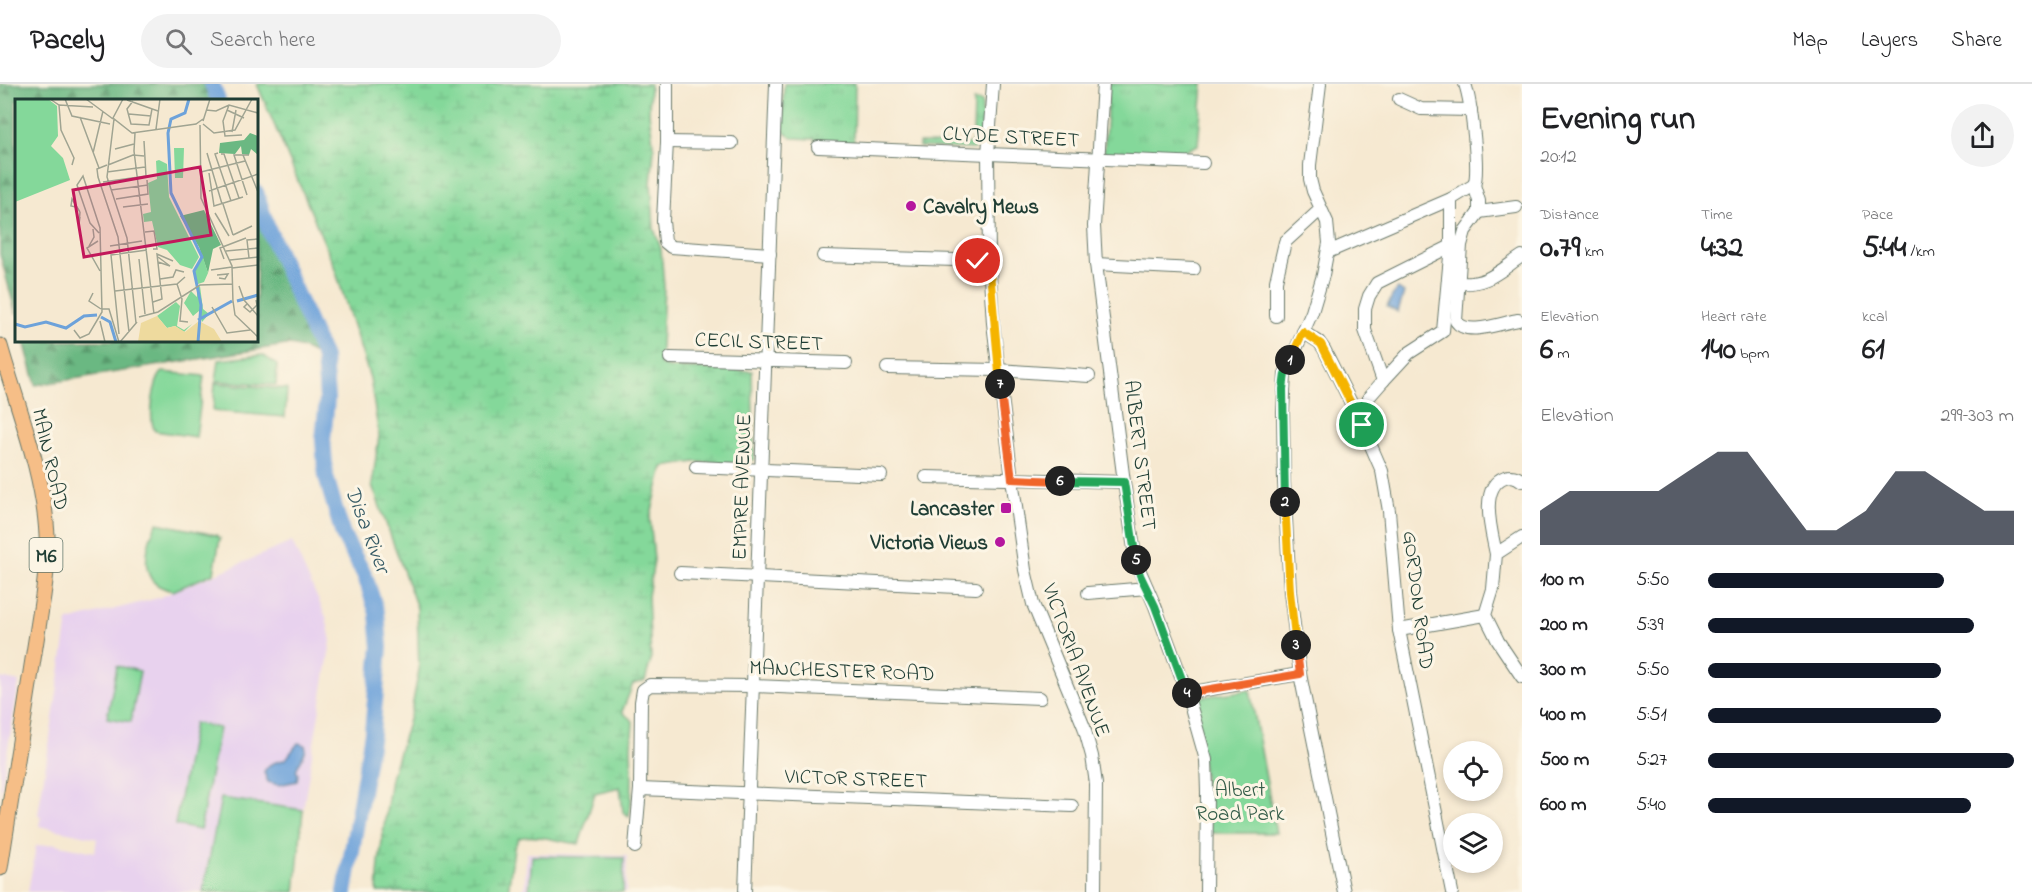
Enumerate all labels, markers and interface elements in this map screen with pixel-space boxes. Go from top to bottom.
search box [141,14,561,68]
text: Pacely [30,21,105,62]
icon: search [162,25,195,58]
text: Search here [210,25,315,57]
text: Map [1792,26,1828,56]
text: Layers [1861,26,1918,56]
text: Share [1951,26,2002,56]
text: Evening run [1540,96,1695,144]
inset map [15,99,258,342]
button: share [1951,104,2014,167]
street label: CLYDE STREET [942,119,1080,157]
text: 20:12 [1540,143,1577,172]
place label: Cavalry Mews [923,193,1039,225]
marker: Cavalry Mews [904,199,918,213]
text: Distance [1540,203,1599,227]
text: Time [1701,203,1733,227]
text: Pace [1862,203,1893,227]
text: 0.79 [1540,227,1580,271]
text: 4:32 [1701,227,1743,271]
text: 5:44 [1862,227,1906,271]
pin [952,235,1003,286]
text: km [1580,240,1604,264]
text: /km [1906,240,1935,264]
icon: check [961,244,994,277]
text: Elevation [1540,305,1599,329]
text: Heart rate [1701,305,1767,329]
text: kcal [1862,305,1887,329]
street label: CECIL STREET [694,326,824,360]
text: 6 [1540,329,1553,373]
text: 140 [1701,329,1736,373]
text: 61 [1862,329,1885,373]
text: m [1553,342,1570,366]
text: bpm [1736,342,1769,366]
pin: 1 [1275,345,1305,375]
text: 1 [1287,348,1293,372]
pin: 7 [985,369,1015,399]
text: 7 [997,372,1003,396]
street label: ALBERT STREET [1115,378,1163,532]
pin [1336,399,1387,450]
text: Elevation [1540,402,1614,431]
text: 299–303 m [1941,402,2014,431]
street label: MAIN ROAD [23,405,75,513]
icon: arrive [1345,408,1378,441]
street label: EMPIRE AVENUE [725,413,761,561]
pin: 6 [1045,466,1075,496]
text: 6 [1056,469,1064,493]
water label: Disa River [335,482,399,581]
pin: 2 [1270,487,1300,517]
text: 2 [1281,490,1289,514]
place label: Lancaster [910,495,994,525]
marker: Lancaster [999,501,1013,515]
place label: Victoria Views [870,529,988,559]
street label: GORDON ROAD [1394,529,1440,671]
marker: Victoria Views [993,535,1007,549]
road number: M6 [30,538,63,572]
pin: 5 [1121,545,1151,575]
text: 5 [1131,548,1141,572]
text: 100 m [1540,566,1584,595]
text: 5:50 [1636,566,1669,595]
street label: VICTORIA AVENUE [1033,579,1117,742]
text: 200 m [1540,611,1588,640]
text: 5:39 [1636,611,1663,640]
pin: 3 [1281,630,1311,660]
text: 3 [1293,633,1299,657]
street label: MANCHESTER ROAD [749,654,935,690]
text: 300 m [1540,656,1586,685]
text: 5:50 [1636,656,1669,685]
pin: 4 [1172,678,1202,708]
text: 4 [1184,681,1190,705]
text: 400 m [1540,701,1586,730]
text: 5:51 [1636,701,1667,730]
map controls [1443,741,1503,873]
button: locate [1443,741,1503,801]
text: 500 m [1540,746,1589,775]
text: 5:27 [1636,746,1667,775]
street label: VICTOR STREET [783,762,928,797]
park label: Albert Road Park [1196,776,1285,830]
text: 600 m [1540,791,1587,820]
text: 5:40 [1636,791,1666,820]
button: layers [1443,813,1503,873]

